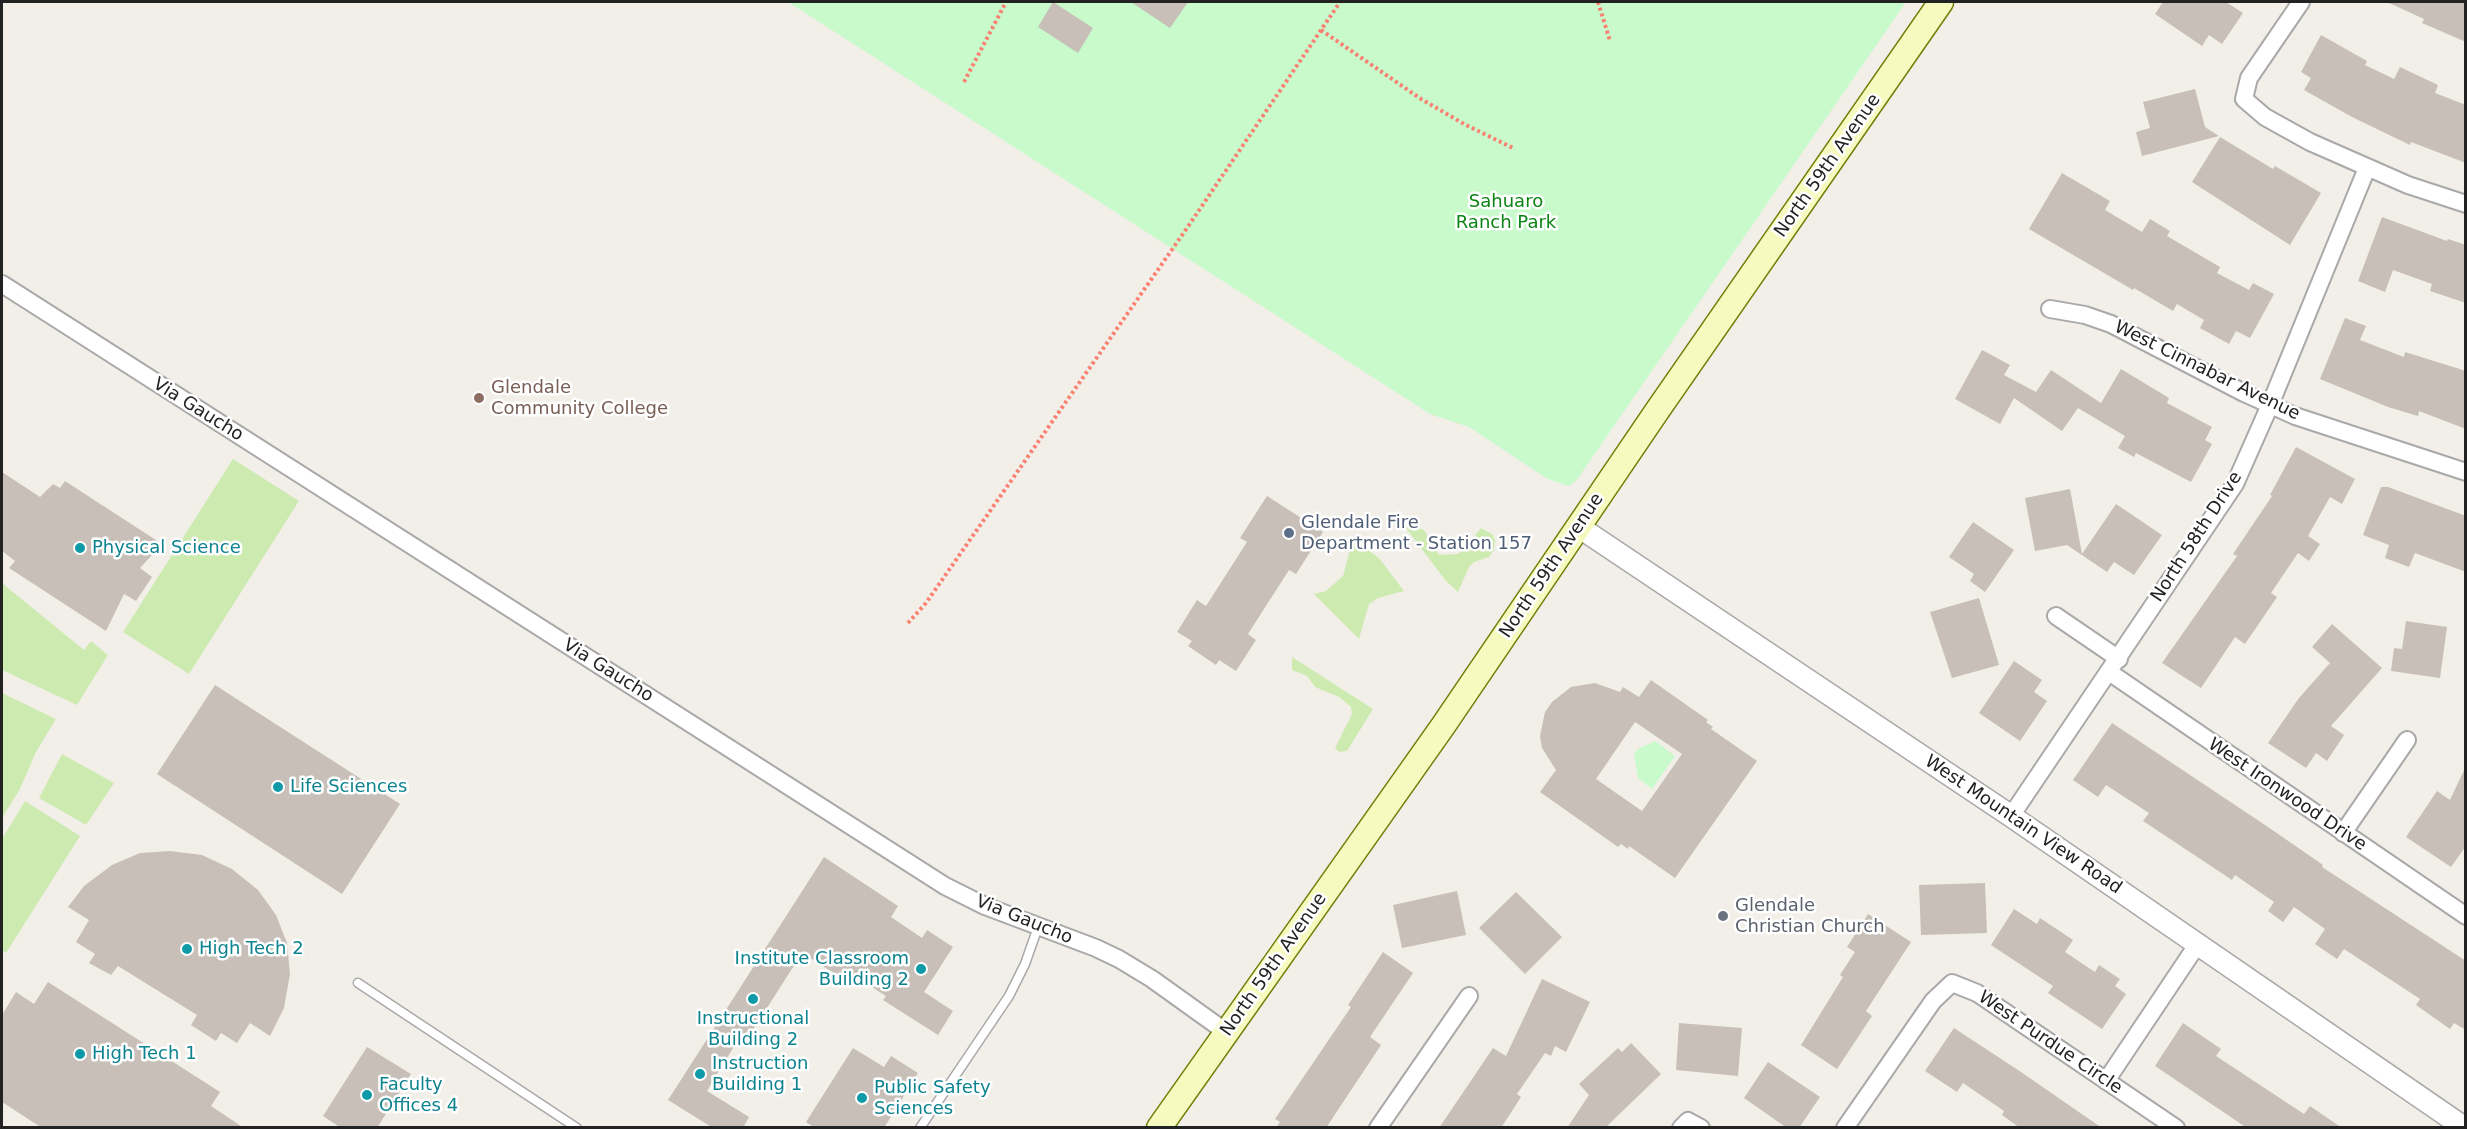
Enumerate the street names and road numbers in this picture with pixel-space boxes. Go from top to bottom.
street label: North 59th Avenue [1770,90,1886,242]
street label: West Cinnabar Avenue [2111,317,2303,425]
street label: Via Gaucho [149,374,247,446]
street label: North 58th Drive [2147,468,2247,606]
street label: North 59th Avenue [1496,489,1608,643]
street label: Via Gaucho [559,635,657,707]
street label: West Ironwood Drive [2204,734,2370,856]
street label: West Mountain View Road [1920,751,2126,899]
street label: North 59th Avenue [1216,889,1332,1041]
street label: Via Gaucho [972,891,1076,949]
street label: West Purdue Circle [1974,987,2126,1099]

